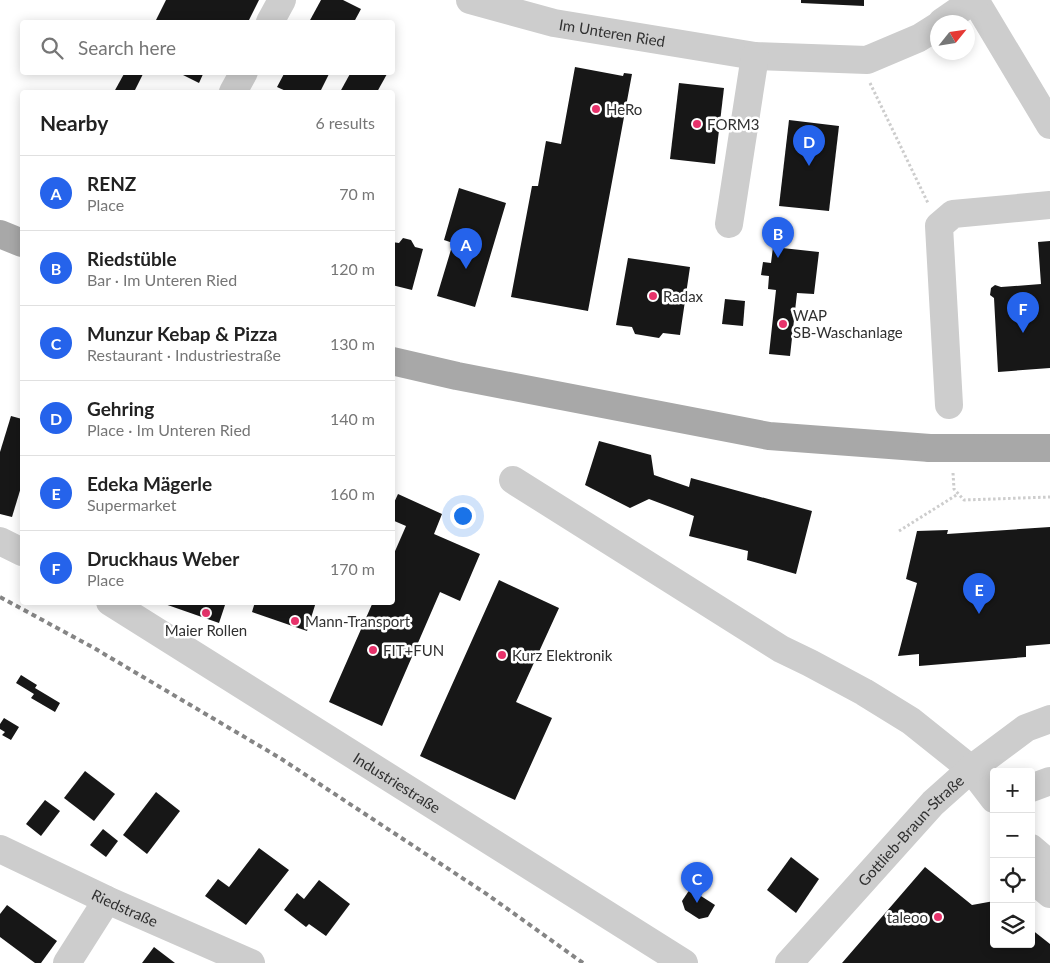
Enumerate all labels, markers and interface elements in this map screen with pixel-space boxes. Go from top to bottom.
street label: Im Unteren Ried [558,15,666,50]
north arrow [930,15,975,60]
search box [20,20,395,75]
icon: search [38,34,66,62]
text: Search here [78,36,176,59]
place label: HeRo [606,100,642,118]
marker: HeRo [590,103,602,115]
text: Nearby [40,110,108,135]
text: 6 results [315,113,375,132]
place label: FORM3 [707,115,759,133]
marker: FORM3 [691,118,703,130]
pin: D [793,125,825,166]
text: RENZ [87,172,136,195]
text: A [50,184,62,203]
text: 70 m [339,184,375,203]
text: Place [87,195,124,214]
pin: B [762,217,794,258]
pin: A [450,228,482,269]
text: Riedstüble [87,247,177,270]
text: B [51,259,61,278]
text: 120 m [330,259,375,278]
text: Bar · Im Unteren Ried [87,270,237,289]
place label: Radax [663,287,704,305]
marker: Radax [647,290,659,302]
pin: F [1007,292,1039,333]
place label: WAP SB-Waschanlage [793,306,903,341]
marker: WAP SB-Waschanlage [777,318,789,330]
text: Munzur Kebap & Pizza [87,322,277,345]
text: C [51,334,61,353]
text: 130 m [330,334,375,353]
text: Restaurant · Industriestraße [87,345,281,364]
text: Gehring [87,397,154,420]
text: D [50,409,62,428]
text: 140 m [330,409,375,428]
text: Place · Im Unteren Ried [87,420,251,439]
text: Edeka Mägerle [87,472,212,495]
text: E [51,484,61,503]
text: 160 m [330,484,375,503]
text: Supermarket [87,495,176,514]
your location [450,503,476,529]
text: Druckhaus Weber [87,547,239,570]
text: F [51,559,61,578]
text: 170 m [330,559,375,578]
text: Place [87,570,124,589]
pin: E [963,573,995,614]
marker: Maier Rollen [200,607,212,619]
place label: Mann-Transport [305,612,411,630]
marker: Mann-Transport [289,615,301,627]
place label: Maier Rollen [165,621,247,639]
place label: FIT+FUN [383,641,444,659]
marker: FIT+FUN [367,644,379,656]
place label: Kurz Elektronik [512,646,613,664]
marker: Kurz Elektronik [496,649,508,661]
street label: Industriestraße [350,748,444,817]
map controls [990,768,1035,948]
button: + [990,768,1035,813]
street label: Gottlieb-Braun-Straße [854,771,967,889]
button: − [990,813,1035,858]
button: locate [990,858,1035,903]
pin: C [681,862,713,903]
street label: Riedstraße [89,885,161,930]
button: layers [990,903,1035,948]
place label: taleoo [887,908,928,926]
marker: taleoo [932,911,944,923]

